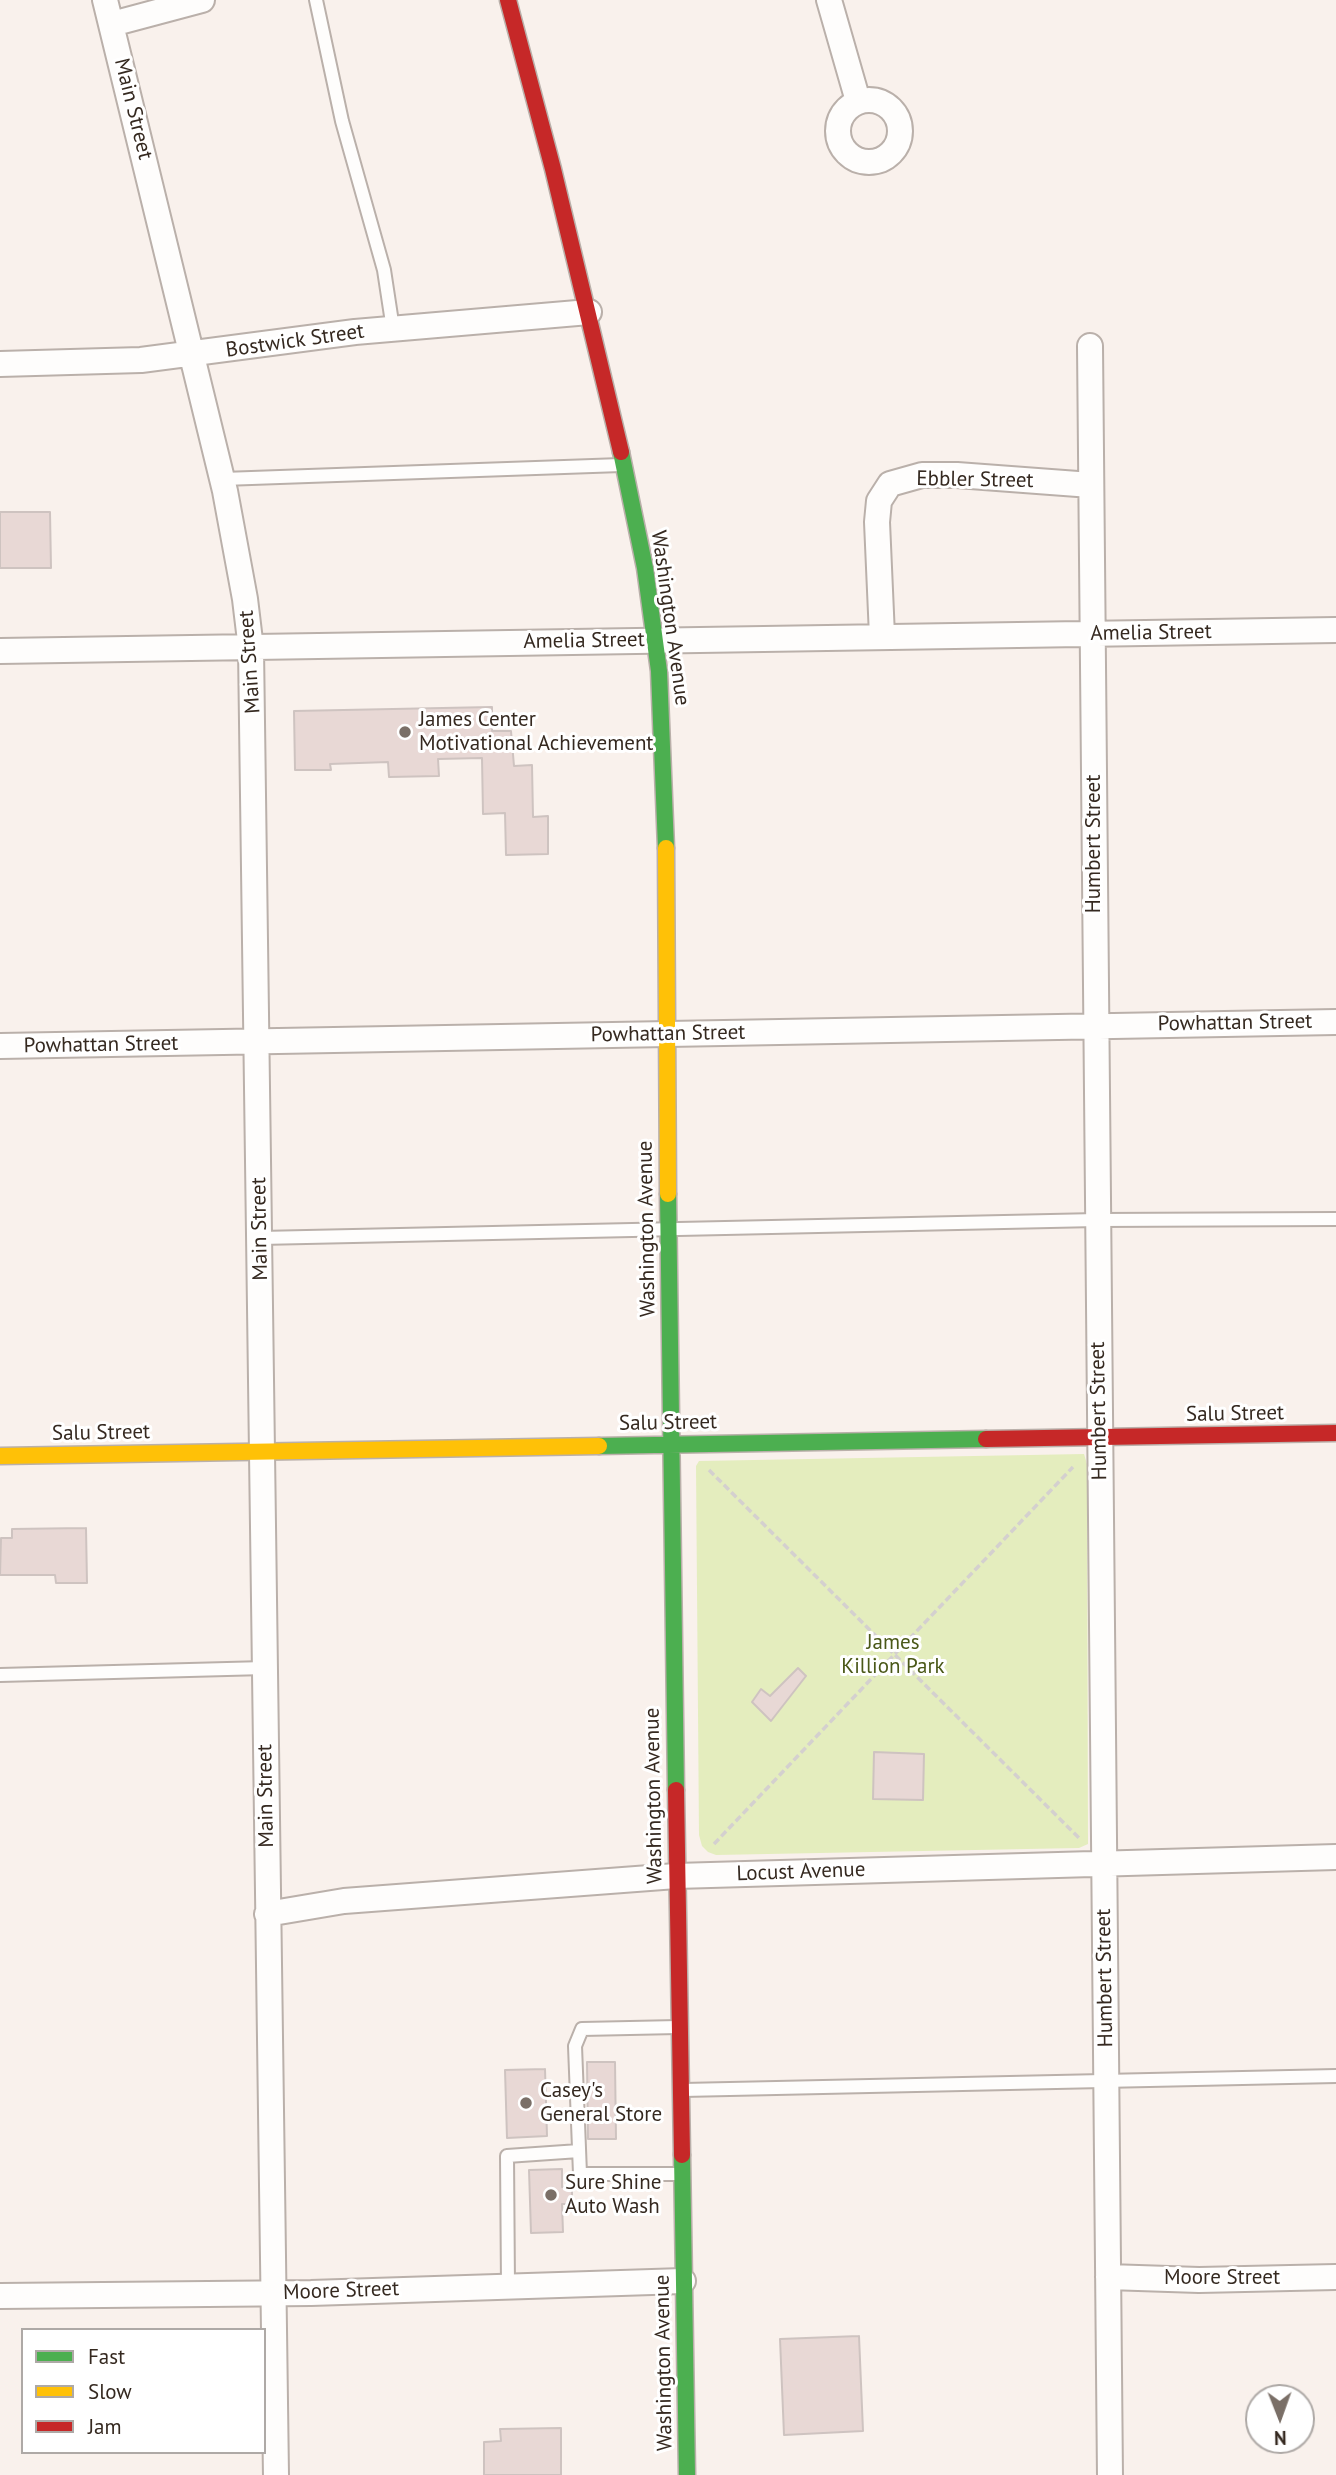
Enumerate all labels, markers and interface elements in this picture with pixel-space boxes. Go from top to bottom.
street label: Main Street [108,56,158,162]
street label: Bostwick Street [224,319,366,363]
street label: Ebbler Street [916,466,1034,494]
street label: Washington Avenue [645,529,695,707]
street label: Main Street [234,610,266,714]
street label: Amelia Street [1090,619,1212,647]
street label: Amelia Street [523,627,645,655]
place label: James Center Motivational Achievement [419,707,653,757]
marker: James Center Motivational Achievement [397,724,413,740]
street label: Humbert Street [1081,775,1107,913]
street label: Powhattan Street [1157,1009,1313,1037]
street label: Powhattan Street [590,1020,746,1048]
street label: Powhattan Street [23,1031,179,1059]
street label: Washington Avenue [633,1141,661,1317]
street label: Main Street [246,1177,274,1281]
street label: Humbert Street [1085,1341,1113,1481]
street label: Salu Street [1186,1401,1284,1427]
street label: Salu Street [619,1410,717,1436]
street label: Salu Street [52,1420,150,1446]
park label: James Killion Park [841,1630,945,1680]
street label: Washington Avenue [640,1708,668,1884]
street label: Main Street [252,1744,280,1848]
street label: Locust Avenue [736,1857,866,1887]
street label: Humbert Street [1091,1908,1119,2048]
place label: Casey's General Store [540,2078,662,2128]
marker: Casey's General Store [518,2095,534,2111]
place label: Sure Shine Auto Wash [565,2170,661,2220]
marker: Sure Shine Auto Wash [543,2187,559,2203]
street label: Moore Street [1164,2265,1280,2291]
street label: Washington Avenue [650,2275,678,2451]
street label: Moore Street [283,2276,399,2306]
legend [21,2328,266,2454]
text: Fast [88,2343,125,2370]
text: Slow [88,2378,132,2405]
north arrow [1245,2384,1315,2454]
text: Jam [88,2413,122,2440]
text: N [1274,2426,1287,2450]

